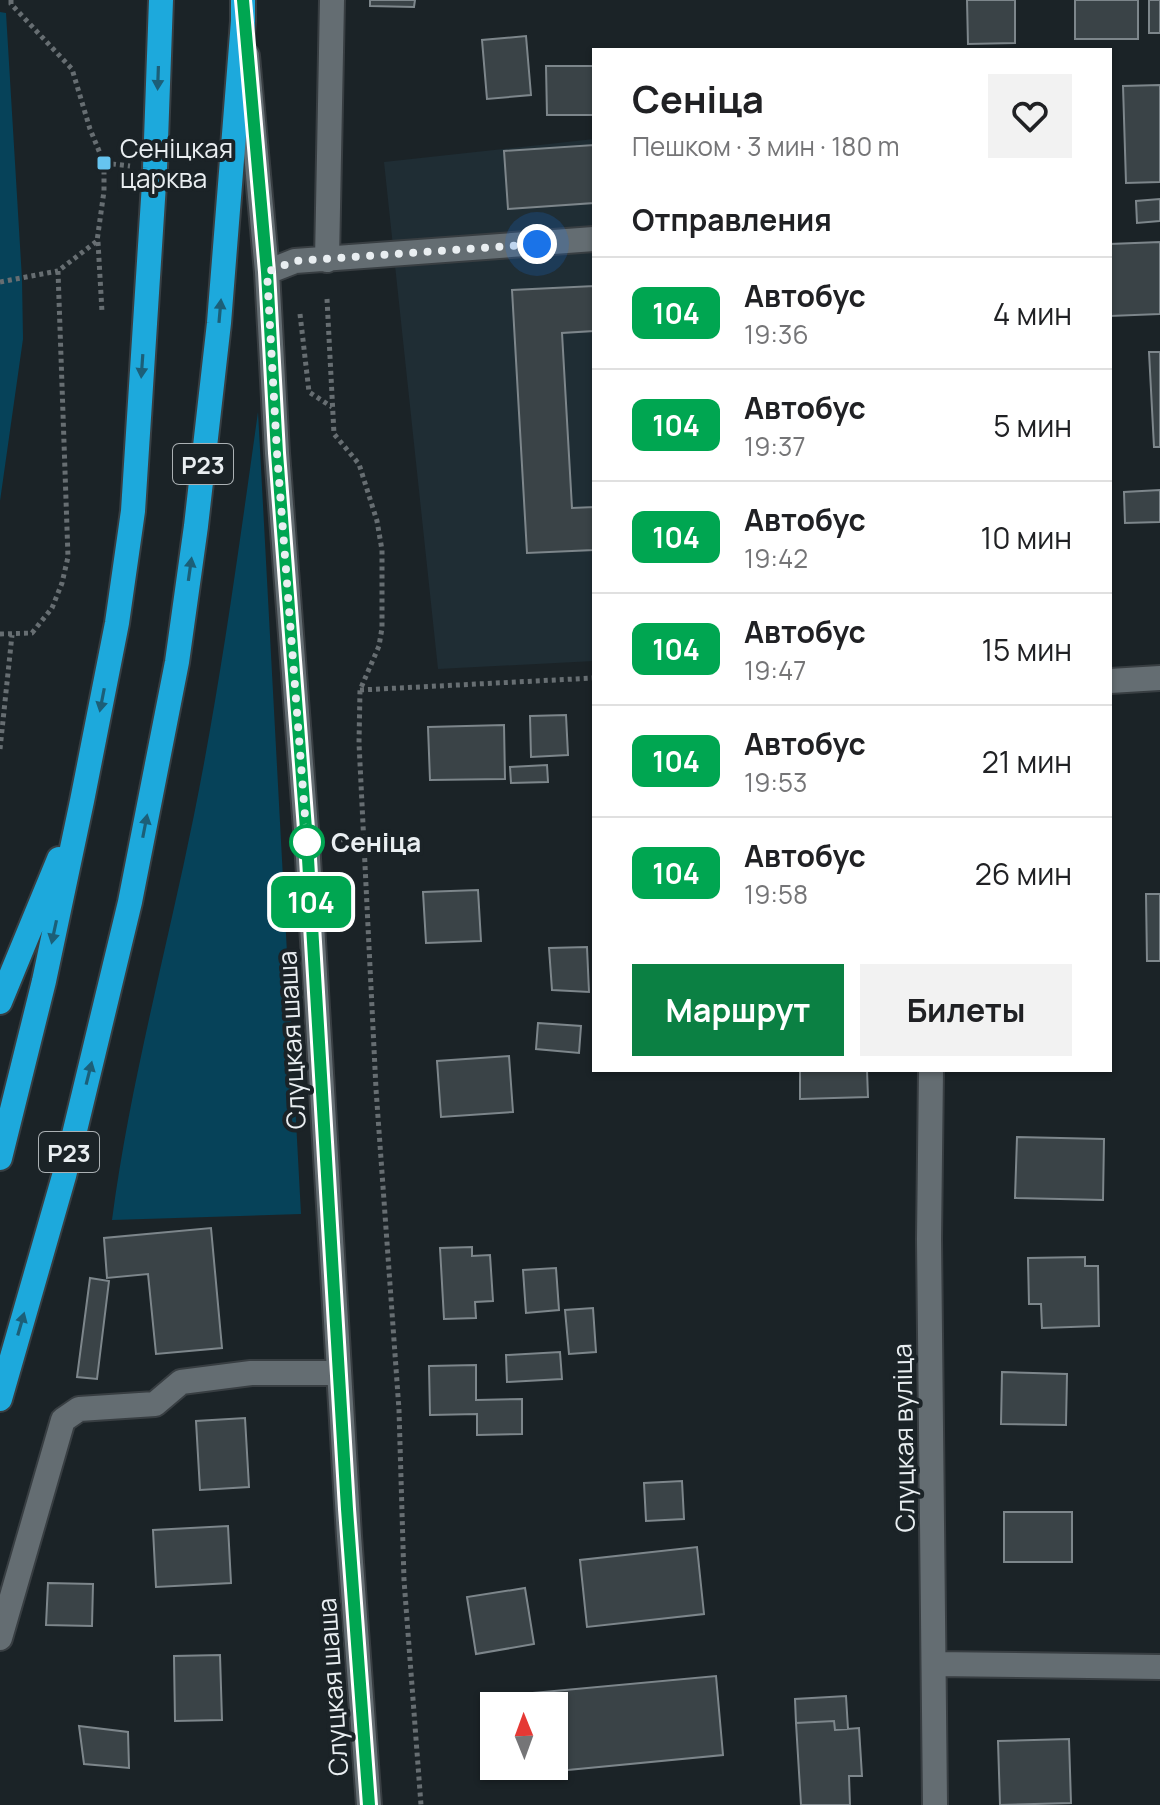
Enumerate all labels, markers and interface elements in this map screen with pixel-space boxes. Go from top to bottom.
one-way arrow [152,66,165,91]
text: Сеніца [632,72,764,124]
button: heart [988,74,1072,158]
text: Пешком · 3 мин · 180 m [632,128,900,164]
place label: Сеніцкая царква [120,130,233,196]
marker: Сеніцкая царква [95,154,113,172]
text: Отправления [632,199,832,240]
your location [517,224,557,264]
text: Автобус [744,275,866,316]
text: 4 мин [993,293,1072,334]
text: 104 [652,294,700,332]
one-way arrow [214,298,227,323]
text: 19:36 [744,316,809,352]
one-way arrow [136,353,149,379]
text: Автобус [744,387,866,428]
text: 5 мин [993,405,1072,446]
text: 104 [652,406,700,444]
text: 19:37 [744,428,805,464]
road number: Р23 [173,444,233,484]
text: Автобус [744,499,866,540]
text: 10 мин [980,517,1072,558]
text: 104 [652,518,700,556]
text: 19:42 [744,540,808,576]
one-way arrow [184,557,197,582]
text: Автобус [744,611,866,652]
text: 15 мин [981,629,1072,670]
text: 104 [652,630,700,668]
text: 19:47 [744,652,806,688]
one-way arrow [95,688,108,713]
text: Автобус [744,723,866,764]
text: 21 мин [982,741,1072,782]
text: 104 [652,742,700,780]
text: 19:53 [744,764,807,800]
one-way arrow [140,813,152,838]
place label: Сеніца [331,824,421,860]
marker: Сеніца [290,825,324,859]
text: Автобус [744,835,866,876]
text: 26 мин [975,853,1072,894]
text: 104 [652,854,700,892]
line badge: 104 [265,876,357,928]
text: 19:58 [744,876,808,912]
text: 104 [287,883,335,921]
one-way arrow [48,920,60,945]
street label: Слуцкая шаша [268,950,314,1130]
button: Маршрут [632,964,844,1056]
button: Билеты [860,964,1072,1056]
one-way arrow [83,1060,95,1085]
road number: Р23 [39,1132,99,1172]
one-way arrow [16,1311,28,1336]
street label: Слуцкая вуліца [883,1343,923,1533]
street label: Слуцкая шаша [308,1597,356,1777]
north arrow [480,1692,568,1780]
map controls [480,1692,568,1780]

